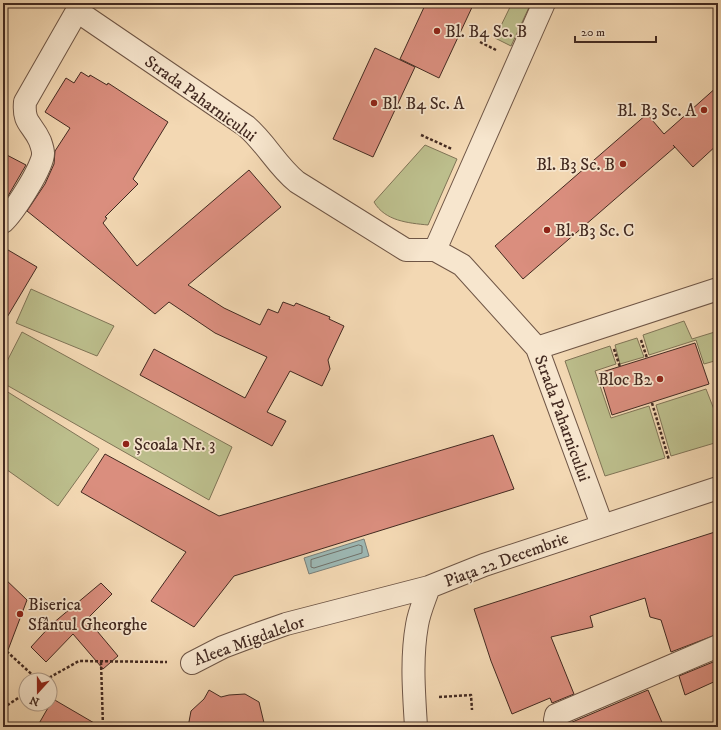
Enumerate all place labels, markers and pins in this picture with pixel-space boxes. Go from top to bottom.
place label: Bl. B4 Sc. B [445,21,527,43]
marker: Bl. B4 Sc. B [432,26,442,36]
place label: Bl. B4 Sc. A [382,93,465,115]
marker: Bl. B4 Sc. A [369,98,379,108]
place label: Bl. B3 Sc. A [617,100,696,122]
marker: Bl. B3 Sc. A [699,105,709,115]
place label: Bl. B3 Sc. B [536,154,615,176]
marker: Bl. B3 Sc. B [618,159,628,169]
place label: Bl. B3 Sc. C [555,220,634,242]
marker: Bl. B3 Sc. C [542,225,552,235]
place label: Bloc B2 [598,369,653,391]
marker: Bloc B2 [655,374,665,384]
place label: Școala Nr. 3 [134,434,215,456]
marker: Școala Nr. 3 [121,439,131,449]
place label: Biserica Sfântul Gheorghe [28,594,147,636]
marker: Biserica Sfântul Gheorghe [15,609,25,619]

